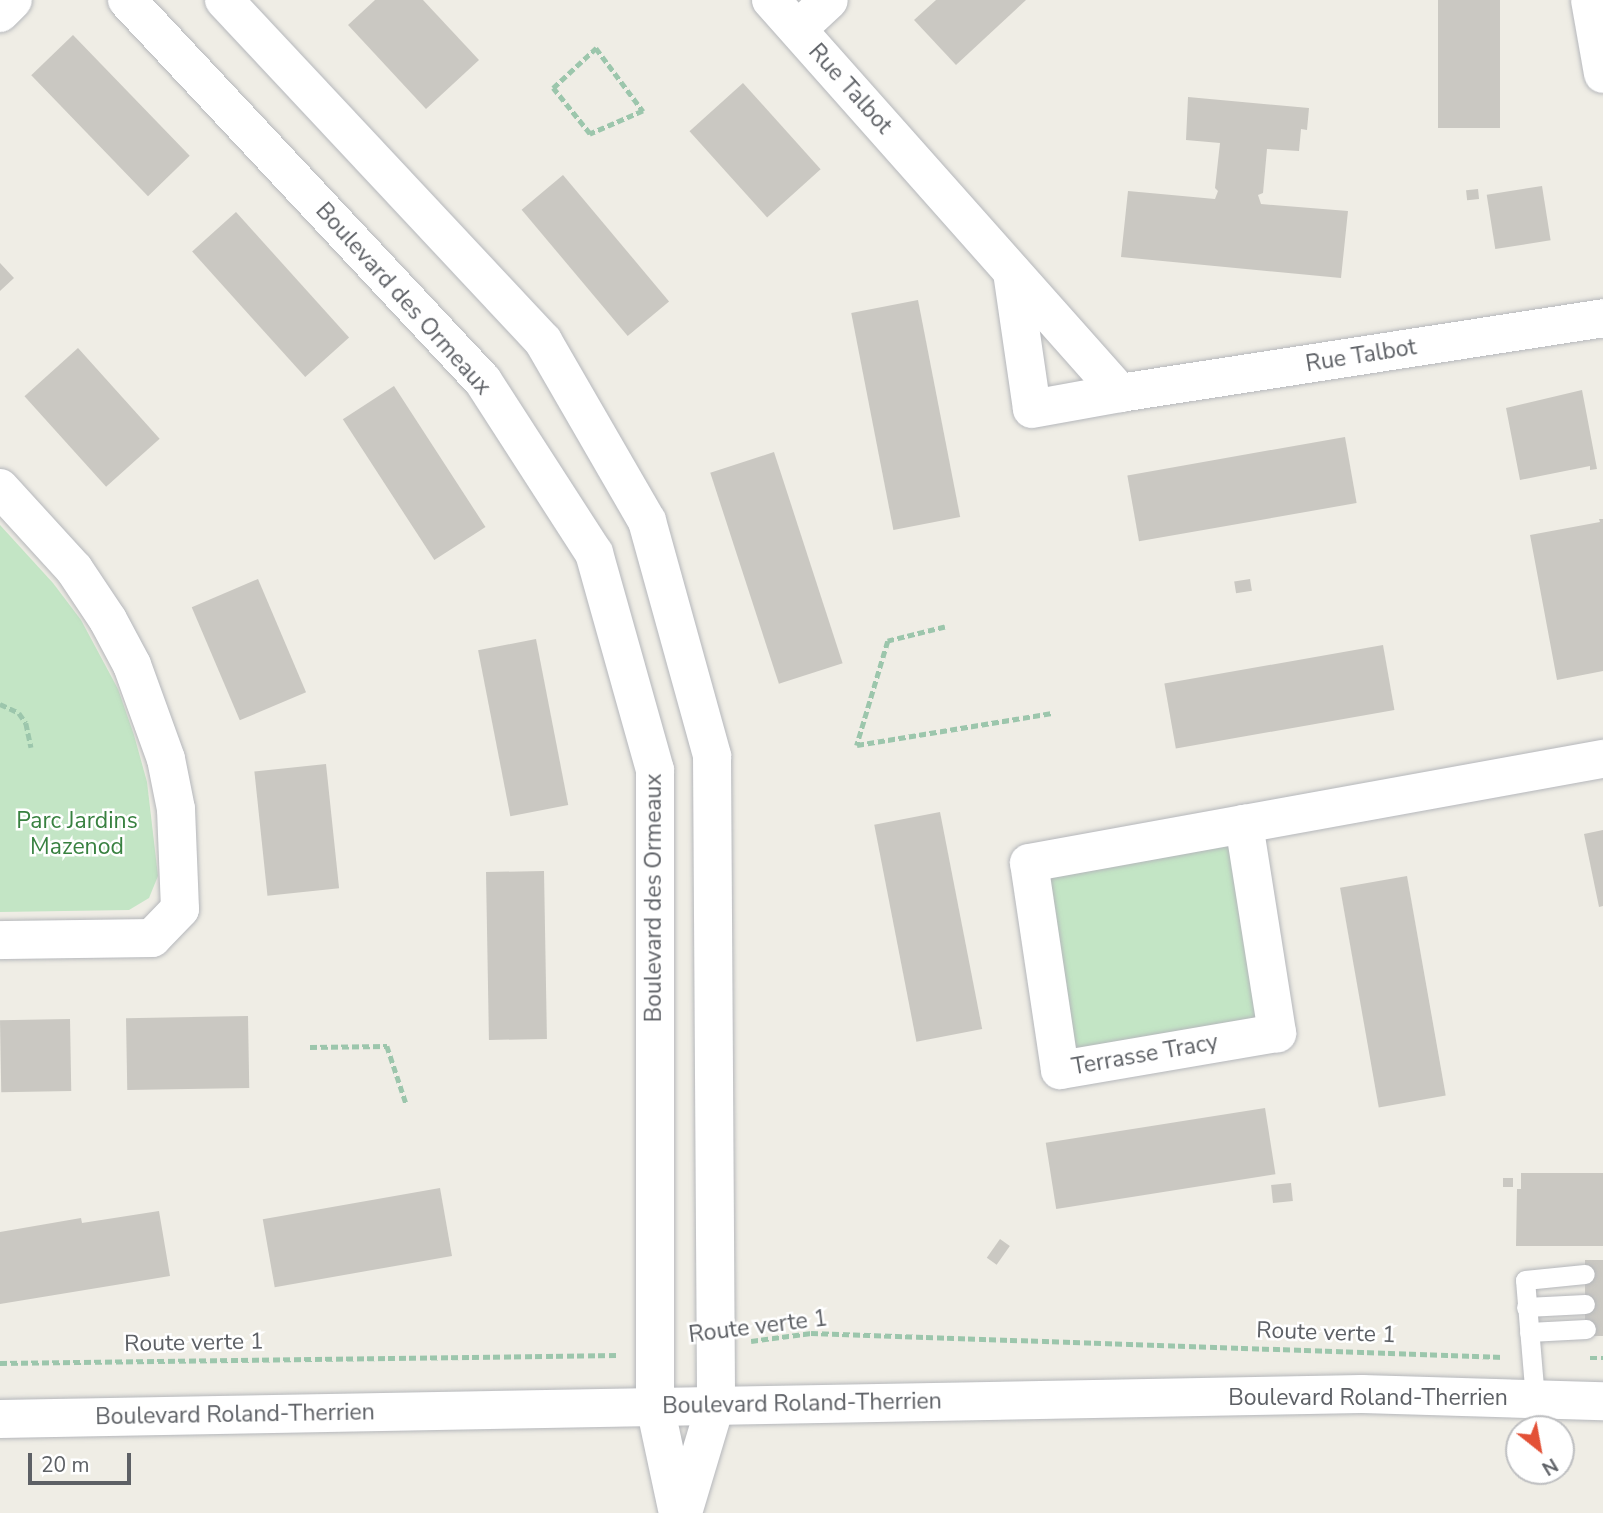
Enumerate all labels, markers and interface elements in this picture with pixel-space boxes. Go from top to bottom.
street label: Rue Talbot [802,38,898,140]
street label: Boulevard des Ormeaux [309,197,497,401]
street label: Rue Talbot [1304,334,1418,378]
street label: Boulevard des Ormeaux [640,774,668,1022]
park label: Parc Jardins Mazenod [16,807,138,861]
street label: Terrasse Tracy [1070,1029,1220,1081]
street label: Route verte 1 [687,1305,829,1349]
street label: Route verte 1 [1256,1317,1396,1349]
street label: Route verte 1 [124,1328,264,1358]
street label: Boulevard Roland-Therrien [1228,1384,1508,1412]
street label: Boulevard Roland-Therrien [662,1388,942,1420]
street label: Boulevard Roland-Therrien [95,1399,375,1431]
north arrow [1505,1415,1575,1485]
scale bar [32,1440,135,1484]
text: 20 m [41,1451,90,1479]
text: N [1537,1451,1563,1481]

